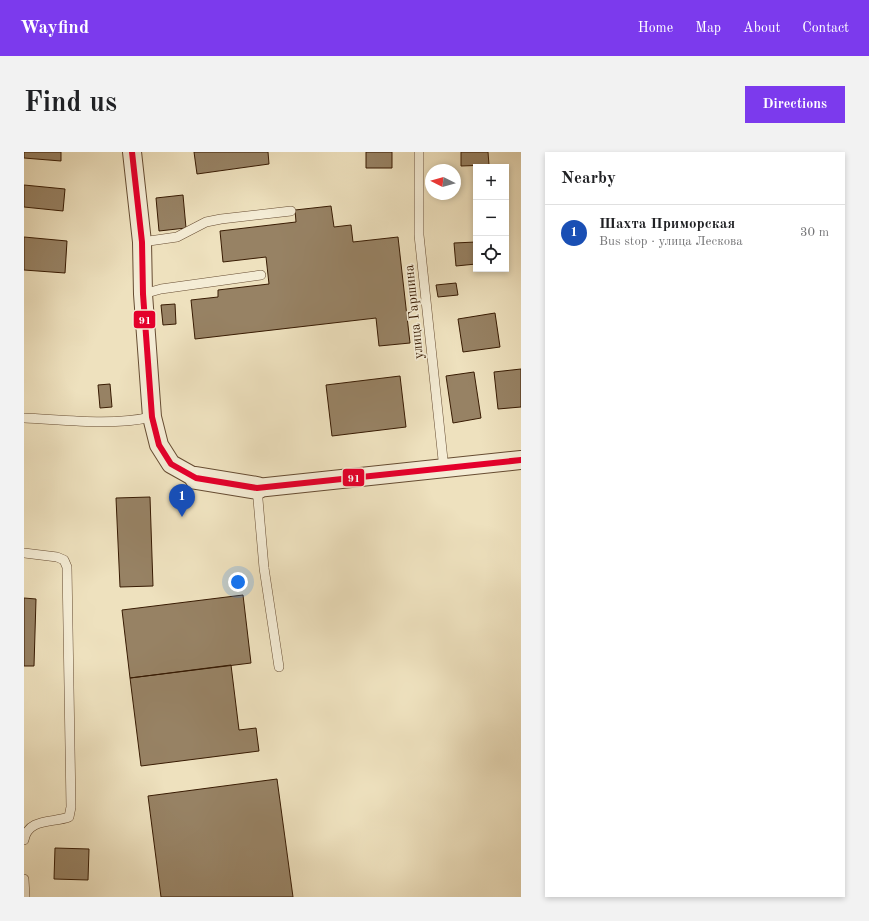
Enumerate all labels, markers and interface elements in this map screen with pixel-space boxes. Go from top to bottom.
text: Wayfind [20,19,89,38]
text: Home [638,21,673,35]
text: Map [695,21,721,35]
text: About [743,21,780,35]
text: Contact [802,21,849,35]
button: Directions [745,86,845,123]
text: Find us [24,90,117,118]
north arrow [425,164,461,200]
map controls [473,164,509,272]
button: + [473,164,509,200]
text: Nearby [561,170,616,187]
button: − [473,200,509,236]
text: Шахта Приморская [599,217,735,232]
text: 1 [570,226,578,239]
text: 30 m [800,226,829,239]
text: Bus stop · улица Лескова [599,235,743,248]
button: locate [473,236,509,272]
street label: улица Гаршина [402,264,426,360]
line badge: 91 [133,310,156,329]
text: 91 [139,316,151,327]
line badge: 91 [342,468,365,487]
text: 91 [348,474,360,485]
pin: 1 [169,484,195,517]
your location [228,572,248,592]

